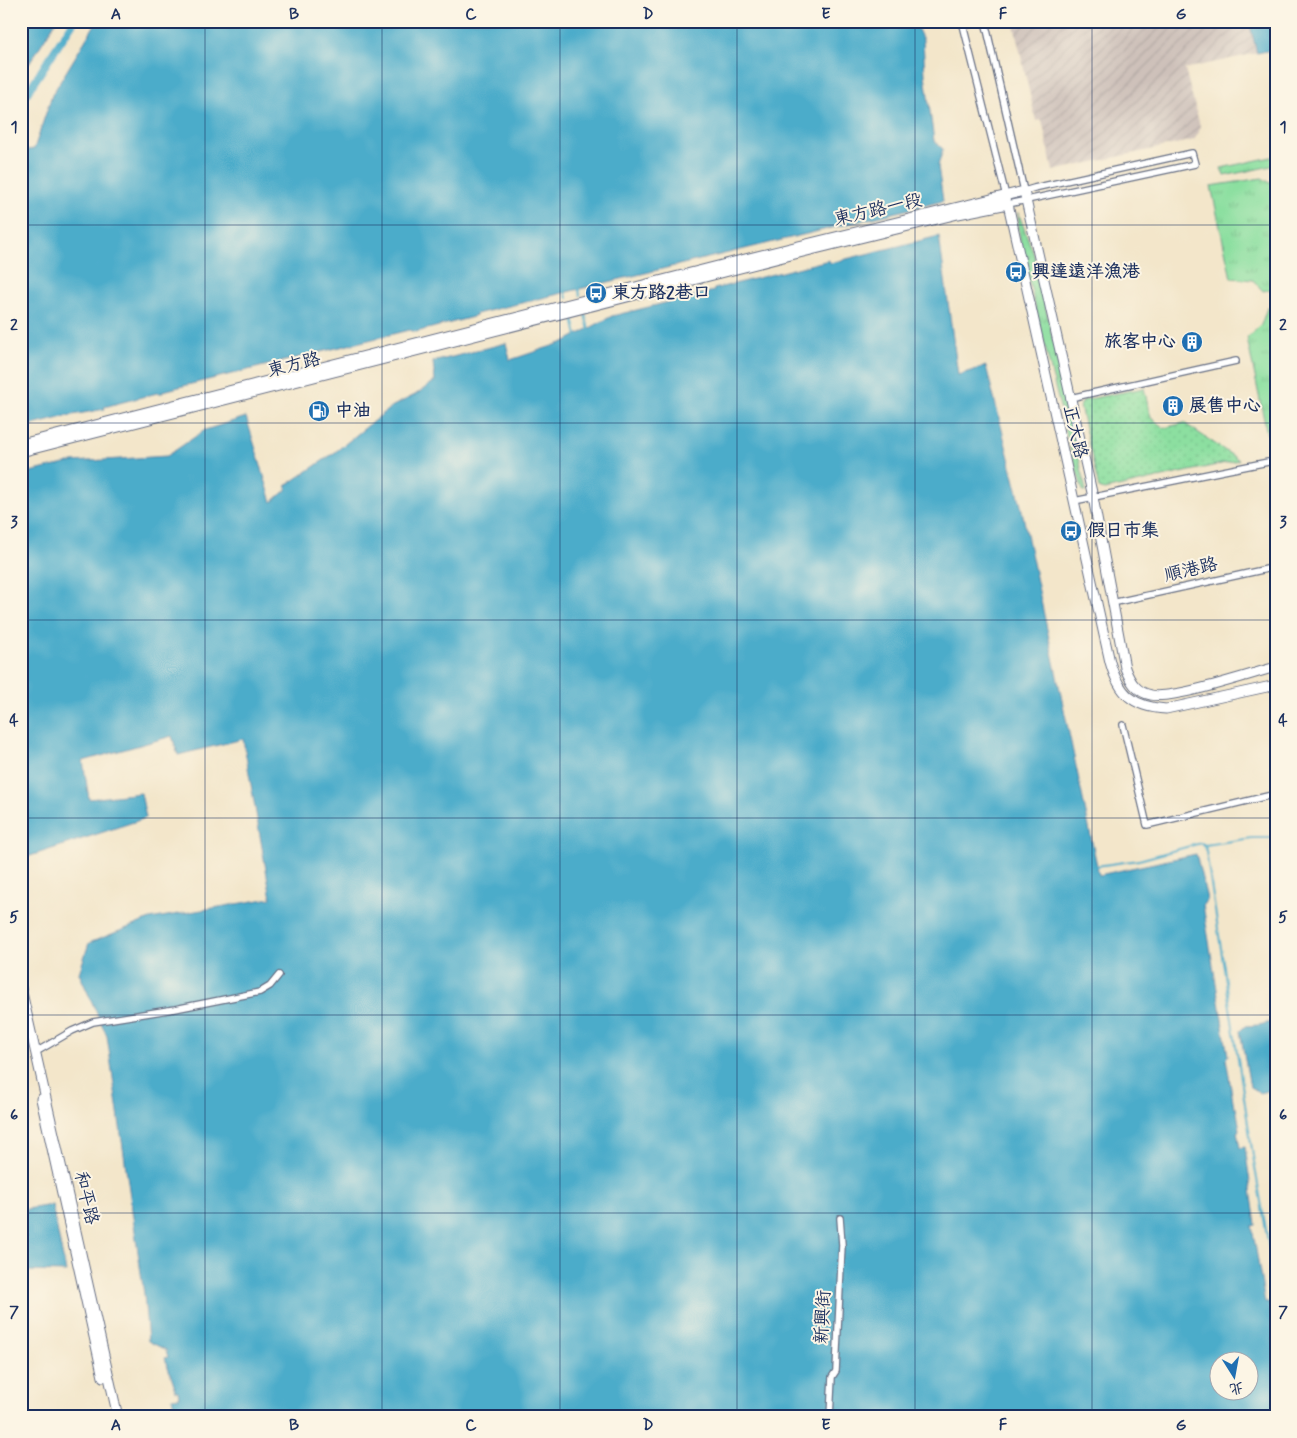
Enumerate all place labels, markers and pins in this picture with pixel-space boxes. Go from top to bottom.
bus stop icon: 興達遠洋漁港 [1004,260,1028,284]
place label: 興達遠洋漁港 [1032,260,1140,284]
bus stop icon: 東方路2巷口 [584,281,608,305]
place label: 東方路2巷口 [612,281,711,305]
place label: 旅客中心 [1104,330,1176,354]
building icon: 旅客中心 [1180,330,1204,354]
building icon: 展售中心 [1161,394,1185,418]
place label: 展售中心 [1189,394,1261,418]
fuel station icon: 中油 [307,399,331,423]
place label: 中油 [335,399,371,423]
bus stop icon: 假日市集 [1059,519,1083,543]
place label: 假日市集 [1087,519,1159,543]

